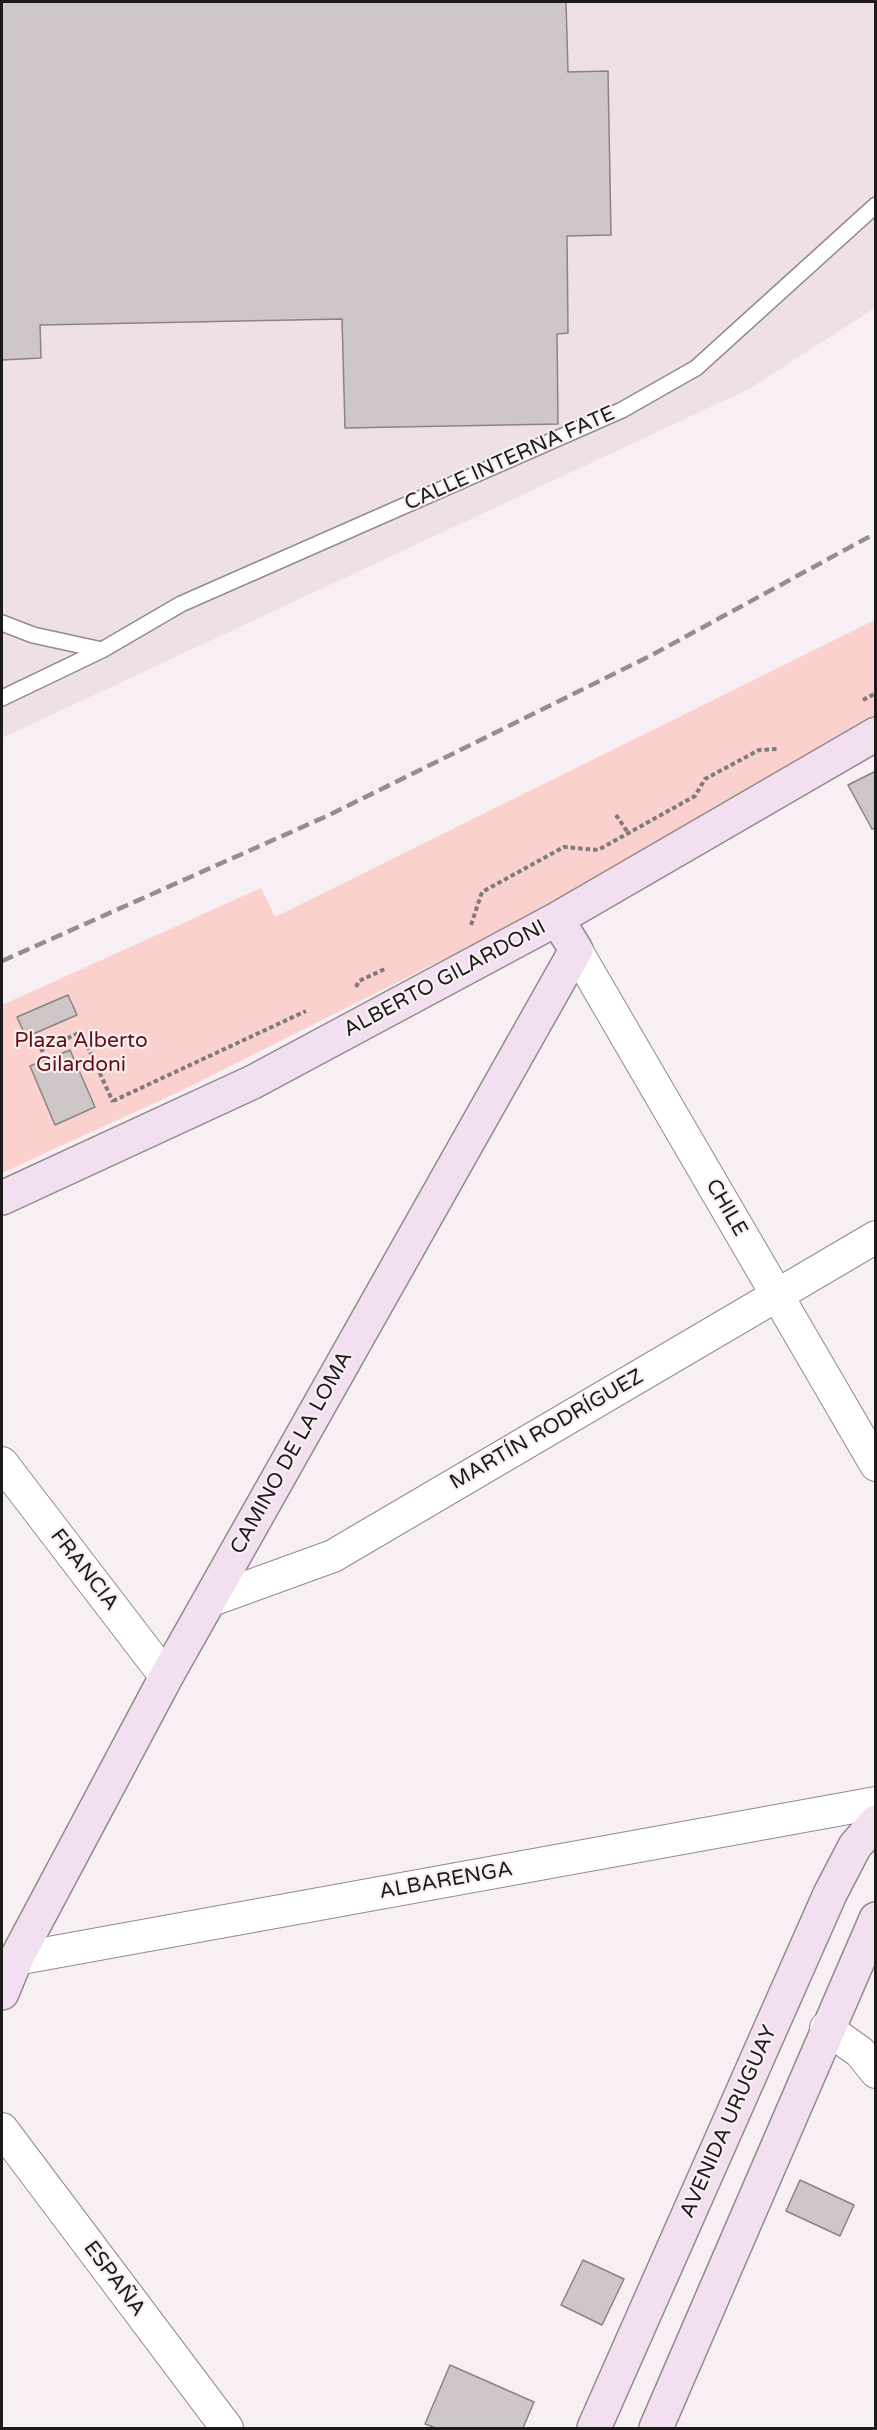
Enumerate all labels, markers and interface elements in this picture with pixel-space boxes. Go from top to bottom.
street label: CALLE INTERNA FATE [401,401,619,517]
street label: ALBERTO GILARDONI [340,915,550,1043]
park label: Plaza Alberto Gilardoni [14,1028,148,1078]
street label: CHILE [700,1175,752,1241]
street label: CAMINO DE LA LOMA [226,1347,358,1559]
street label: MARTÍN RODRÍGUEZ [446,1364,648,1496]
street label: FRANCIA [44,1524,124,1616]
street label: ALBARENGA [377,1857,515,1905]
street label: AVENIDA URUGUAY [675,2022,783,2222]
street label: ESPAÑA [78,2236,150,2322]

